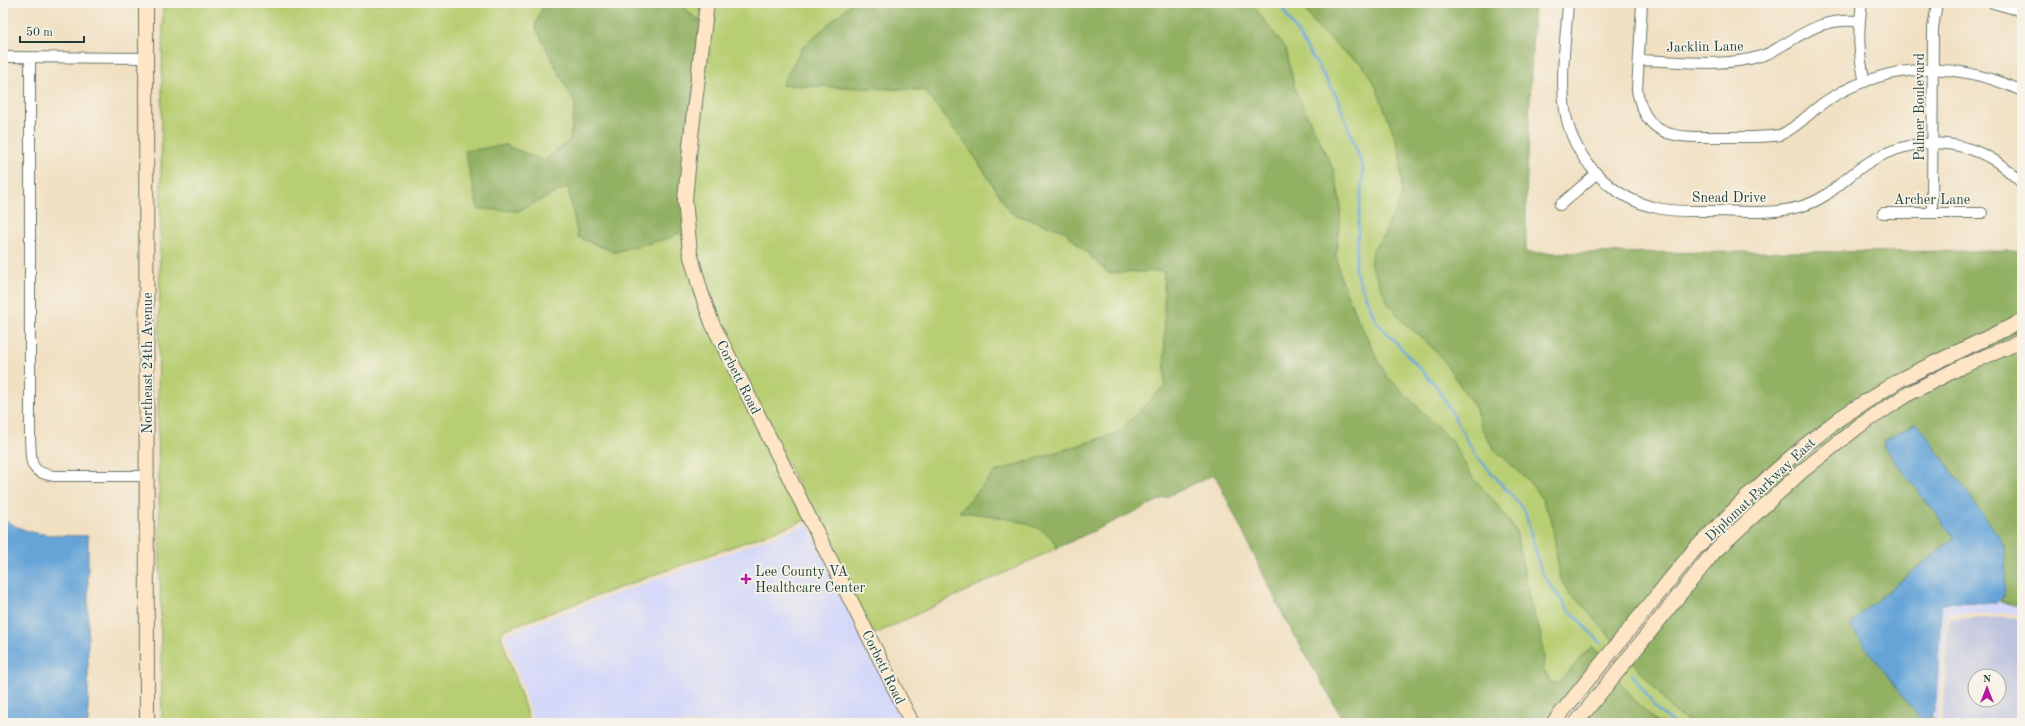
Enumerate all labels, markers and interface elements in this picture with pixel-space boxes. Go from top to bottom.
scale bar [20,18,84,44]
text: 50 m [26,26,53,39]
street label: Jacklin Lane [1666,39,1744,55]
street label: Palmer Boulevard [1913,53,1927,161]
street label: Snead Drive [1692,191,1766,205]
street label: Archer Lane [1894,193,1970,207]
street label: Northeast 24th Avenue [141,292,155,434]
street label: Corbett Road [714,338,763,417]
street label: Diplomat Parkway East [1703,435,1818,544]
place label: Lee County VA Healthcare Center [755,565,866,595]
marker: Lee County VA Healthcare Center [740,573,752,585]
street label: Corbett Road [859,628,907,707]
north arrow [1967,668,2007,708]
text: N [1983,674,1992,685]

